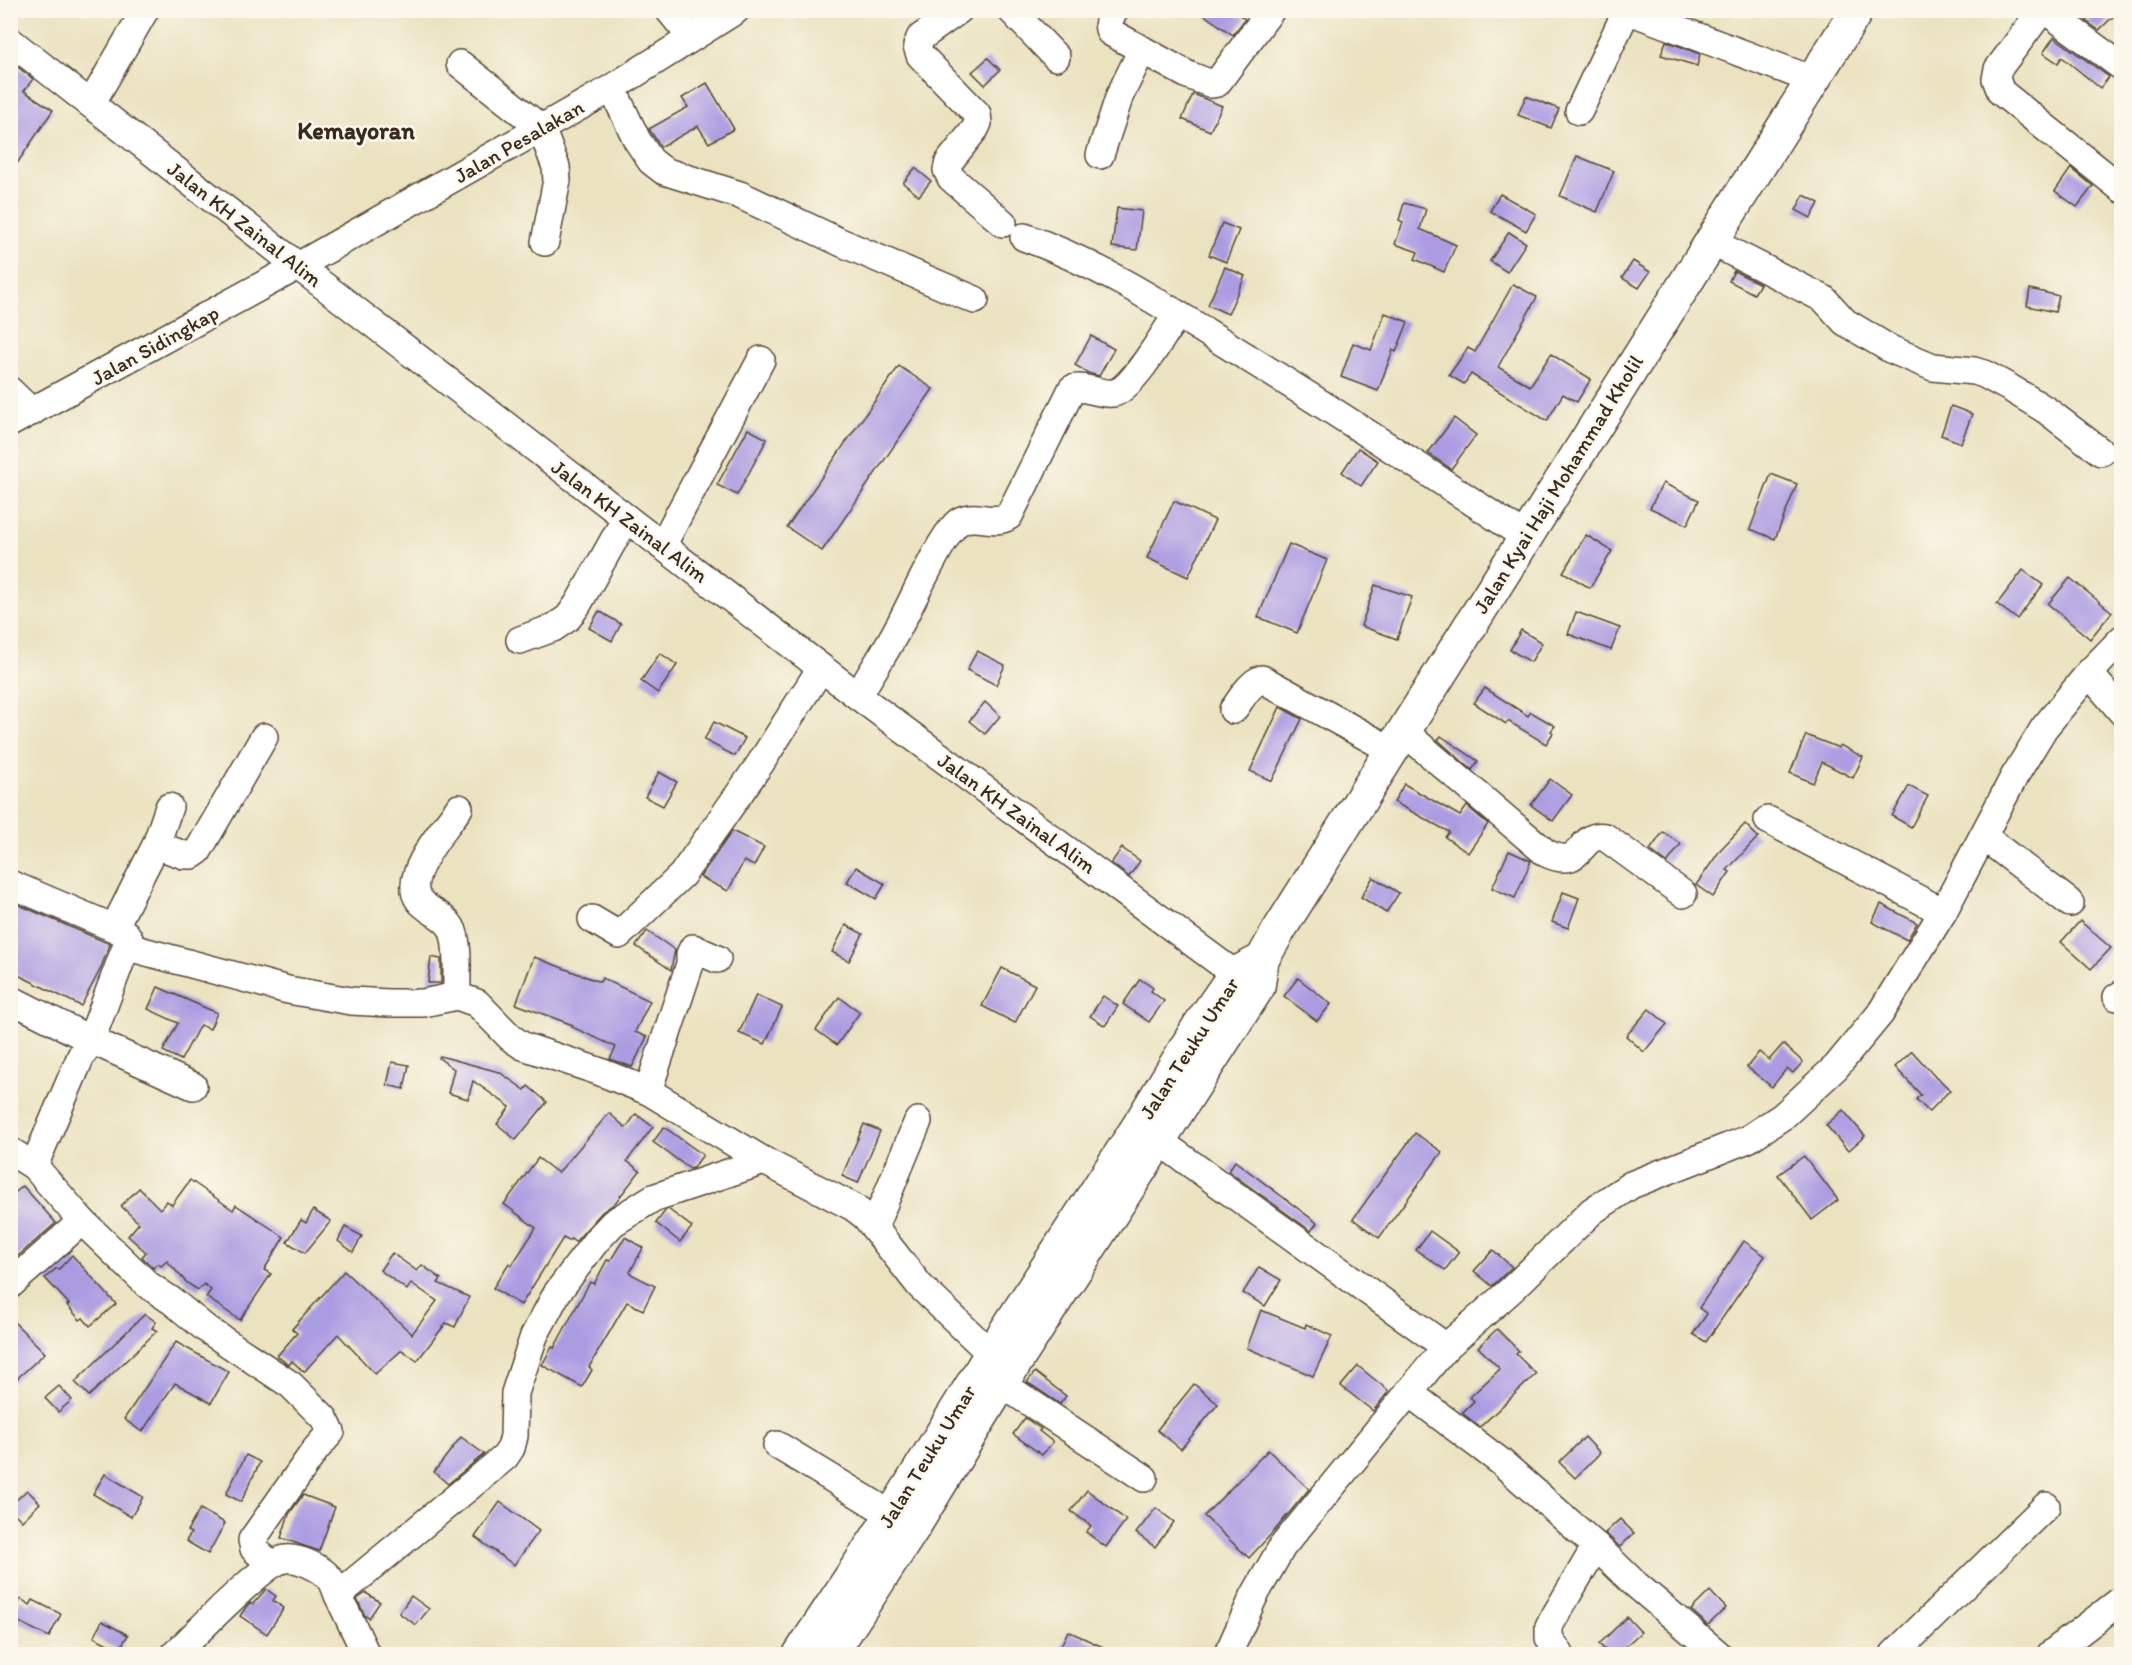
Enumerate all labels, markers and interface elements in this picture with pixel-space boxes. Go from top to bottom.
street label: Jalan Pesalakan [450,94,588,188]
district label: Kemayoran [297,116,415,146]
street label: Jalan KH Zainal Alim [163,156,328,292]
street label: Jalan Sidingkap [87,300,223,390]
street label: Jalan Kyai Haji Mohammad Kholil [1468,350,1648,618]
street label: Jalan KH Zainal Alim [547,454,713,588]
street label: Jalan KH Zainal Alim [933,747,1101,879]
street label: Jalan Teuku Umar [1134,972,1244,1124]
street label: Jalan Teuku Umar [873,1380,981,1532]

